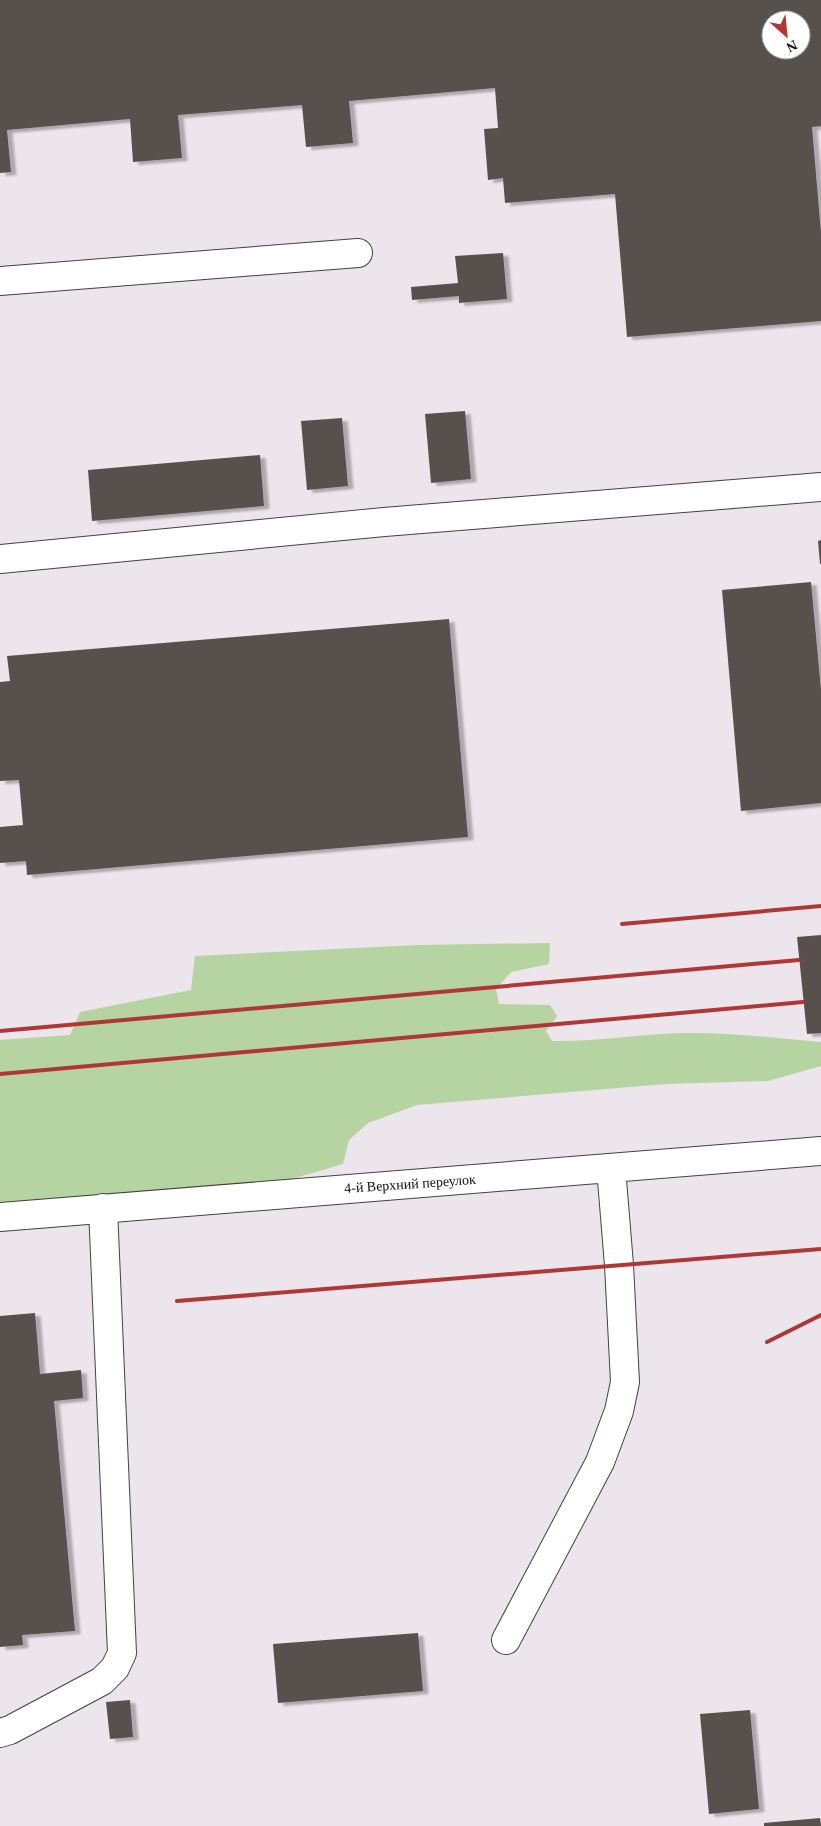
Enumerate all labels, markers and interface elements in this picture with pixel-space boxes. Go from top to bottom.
north arrow [761,10,811,60]
text: N [784,37,800,55]
street label: 4-й Верхний переулок [344,1172,477,1196]

